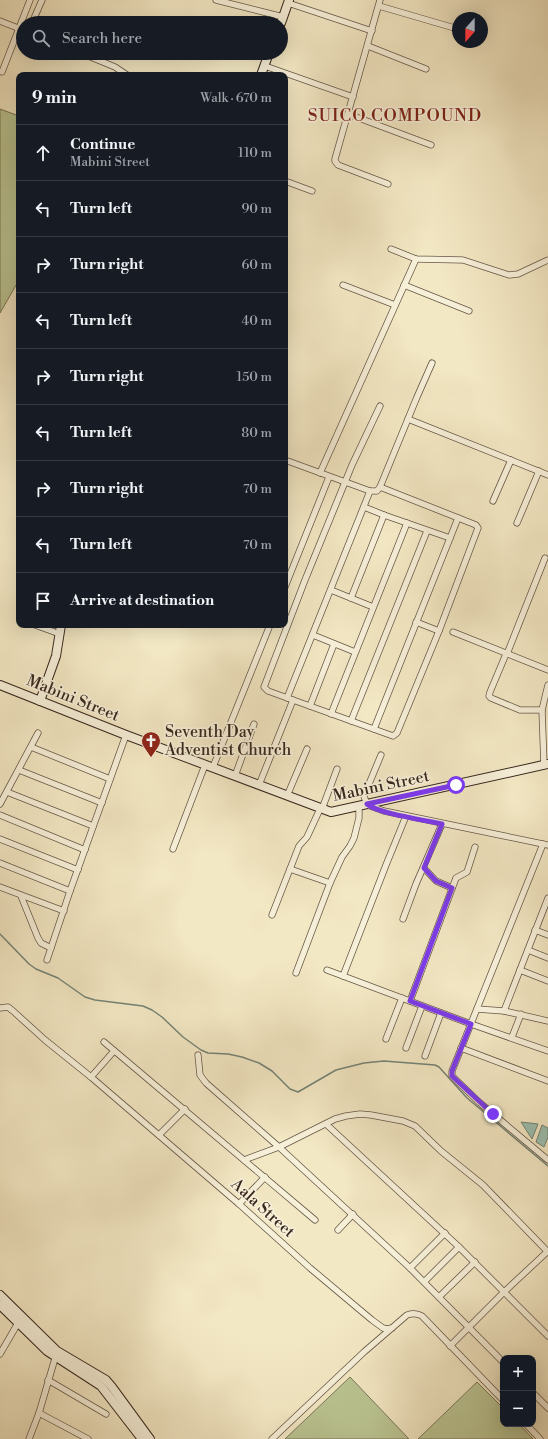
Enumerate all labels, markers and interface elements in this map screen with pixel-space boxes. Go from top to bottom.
north arrow [452,12,488,48]
search box [16,16,288,60]
icon: search [30,27,52,49]
text: Search here [62,29,142,48]
text: 9 min [32,87,77,109]
text: Walk · 670 m [200,90,272,106]
district label: SUICO COMPOUND [308,105,482,127]
text: Continue [70,135,135,154]
icon: ahead [32,142,54,164]
text: 110 m [238,145,272,161]
text: Mabini Street [70,154,150,170]
icon: left [32,198,54,220]
text: Turn left [70,199,132,218]
text: 90 m [241,201,272,217]
icon: right [32,254,54,276]
text: Turn right [70,255,144,274]
text: 60 m [241,257,272,273]
icon: left [32,310,54,332]
text: Turn left [70,311,132,330]
text: 40 m [242,313,272,329]
icon: right [32,366,54,388]
text: Turn right [70,367,144,386]
text: 150 m [237,369,272,385]
icon: left [32,422,54,444]
text: Turn left [70,423,132,442]
text: 80 m [241,425,272,441]
icon: right [32,478,54,500]
text: Turn right [70,479,144,498]
text: 70 m [243,481,272,497]
icon: left [32,534,54,556]
text: Turn left [70,535,132,554]
text: 70 m [243,537,272,553]
icon: arrive [32,590,54,612]
text: Arrive at destination [70,591,214,610]
street label: Mabini Street [24,670,123,726]
place label: Seventh Day Adventist Church [164,722,292,760]
church icon: Seventh Day Adventist Church [140,730,162,758]
street label: Mabini Street [331,766,431,806]
route start [447,776,465,794]
route end [484,1105,502,1123]
street label: Aala Street [226,1173,299,1242]
map controls [500,1355,536,1427]
button: + [500,1355,536,1391]
button: − [500,1391,536,1427]

